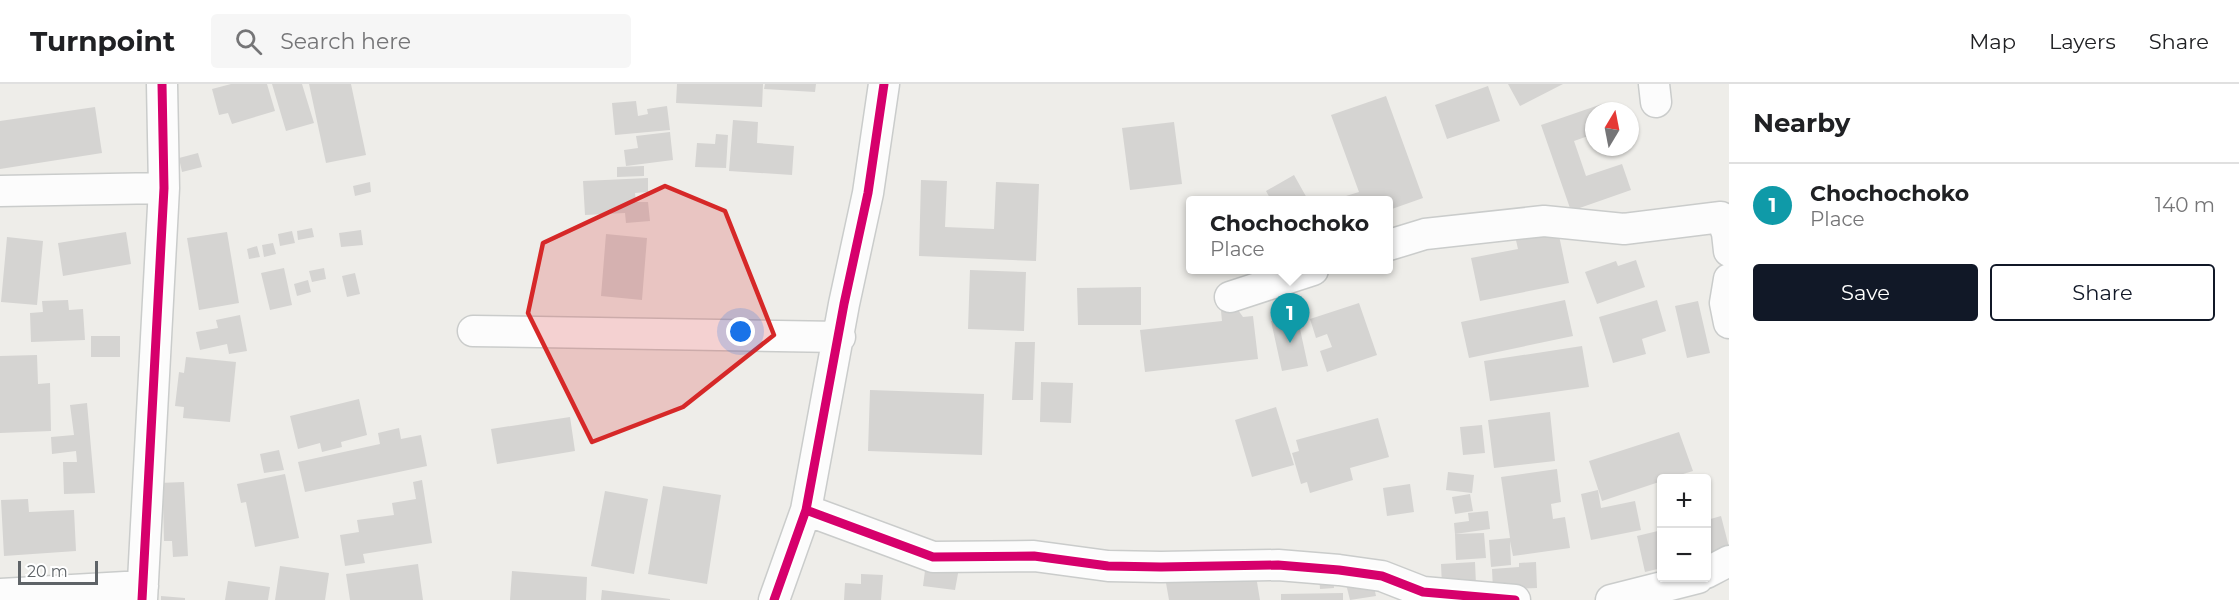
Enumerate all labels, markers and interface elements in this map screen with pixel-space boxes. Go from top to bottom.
search box [211,14,631,68]
text: Turnpoint [30,24,175,58]
icon: search [232,25,265,58]
text: Search here [280,28,411,55]
text: Map [1969,29,2016,54]
text: Layers [2049,29,2116,54]
text: Share [2149,29,2209,54]
north arrow [1585,102,1639,156]
text: Nearby [1753,107,1850,139]
text: Chochochoko [1810,180,1969,207]
text: 1 [1769,193,1776,217]
text: 140 m [2155,193,2215,217]
popup [1186,196,1393,274]
text: Place [1810,207,1865,231]
text: Chochochoko [1210,210,1369,237]
text: Place [1210,237,1265,261]
button: Save [1753,264,1978,321]
button: Share [1990,264,2215,321]
pin: 1 [1270,294,1310,343]
your location [726,317,755,346]
map controls [1657,474,1711,582]
button: + [1657,474,1711,528]
button: − [1657,528,1711,582]
scale bar [18,558,98,586]
text: 20 m [27,562,68,581]

